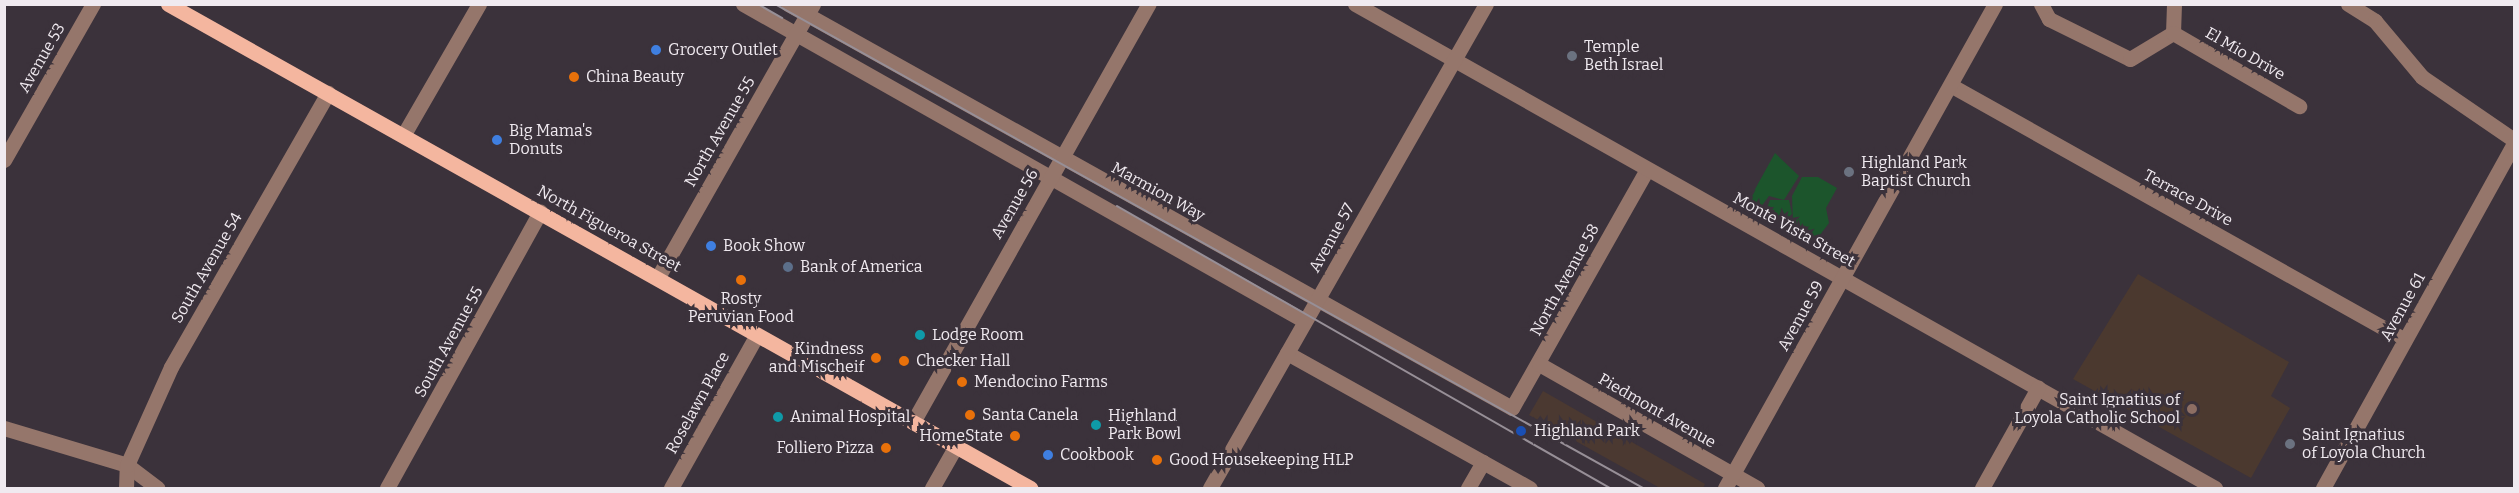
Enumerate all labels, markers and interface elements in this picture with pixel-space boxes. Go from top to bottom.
street label: Avenue 53 [15,20,69,96]
street label: El Mio Drive [2202,24,2288,84]
place label: Temple Beth Israel [1584,37,1663,75]
place label: Grocery Outlet [668,40,778,60]
marker: Grocery Outlet [649,43,663,57]
marker: Temple Beth Israel [1565,49,1579,63]
place label: China Beauty [586,67,684,87]
marker: China Beauty [567,70,581,84]
street label: North Avenue 55 [681,74,759,190]
place label: Big Mama's Donuts [509,121,592,159]
marker: Big Mama's Donuts [490,133,504,147]
place label: Highland Park Baptist Church [1861,153,1971,191]
street label: Marmion Way [1108,158,1208,226]
marker: Highland Park Baptist Church [1842,165,1856,179]
street label: Avenue 56 [987,166,1043,242]
street label: Terrace Drive [2140,166,2236,230]
street label: North Figueroa Street [534,181,684,277]
street label: Monte Vista Street [1730,189,1858,271]
street label: Avenue 57 [1305,200,1359,276]
street label: South Avenue 54 [168,209,246,327]
street label: North Avenue 58 [1526,221,1604,339]
place label: Book Show [723,236,805,256]
marker: Book Show [704,239,718,253]
place label: Bank of America [800,257,922,277]
marker: Bank of America [781,260,795,274]
street label: Avenue 61 [2376,269,2430,345]
marker: Rosty Peruvian Food [734,273,748,287]
street label: Avenue 59 [1774,278,1828,354]
street label: South Avenue 55 [411,283,487,401]
place label: Rosty Peruvian Food [688,289,794,327]
place label: Lodge Room [932,325,1024,345]
marker: Lodge Room [913,328,927,342]
place label: Kindness and Mischeif [769,339,864,377]
street label: Roselawn Place [662,349,734,457]
marker: Kindness and Mischeif [869,351,883,365]
place label: Checker Hall [916,351,1010,371]
marker: Checker Hall [897,354,911,368]
street label: Piedmont Avenue [1595,370,1719,452]
place label: Mendocino Farms [974,372,1108,392]
marker: Mendocino Farms [955,375,969,389]
place label: Saint Ignatius of Loyola Catholic School [2014,390,2180,428]
marker: Saint Ignatius of Loyola Catholic School [2185,402,2199,416]
place label: Santa Canela [982,405,1078,425]
place label: Highland Park Bowl [1108,406,1181,444]
place label: Animal Hospital [790,407,910,427]
marker: Santa Canela [963,408,977,422]
marker: Animal Hospital [771,410,785,424]
marker: Highland Park Bowl [1089,418,1103,432]
place label: Highland Park [1534,421,1640,441]
marker: Highland Park [1512,422,1530,440]
place label: Saint Ignatius of Loyola Church [2302,425,2425,463]
place label: HomeState [919,426,1003,446]
marker: HomeState [1008,429,1022,443]
marker: Saint Ignatius of Loyola Church [2283,437,2297,451]
place label: Folliero Pizza [776,438,874,458]
marker: Folliero Pizza [879,441,893,455]
place label: Cookbook [1060,445,1134,465]
marker: Cookbook [1041,448,1055,462]
place label: Good Housekeeping HLP [1169,450,1354,470]
marker: Good Housekeeping HLP [1150,453,1164,467]

